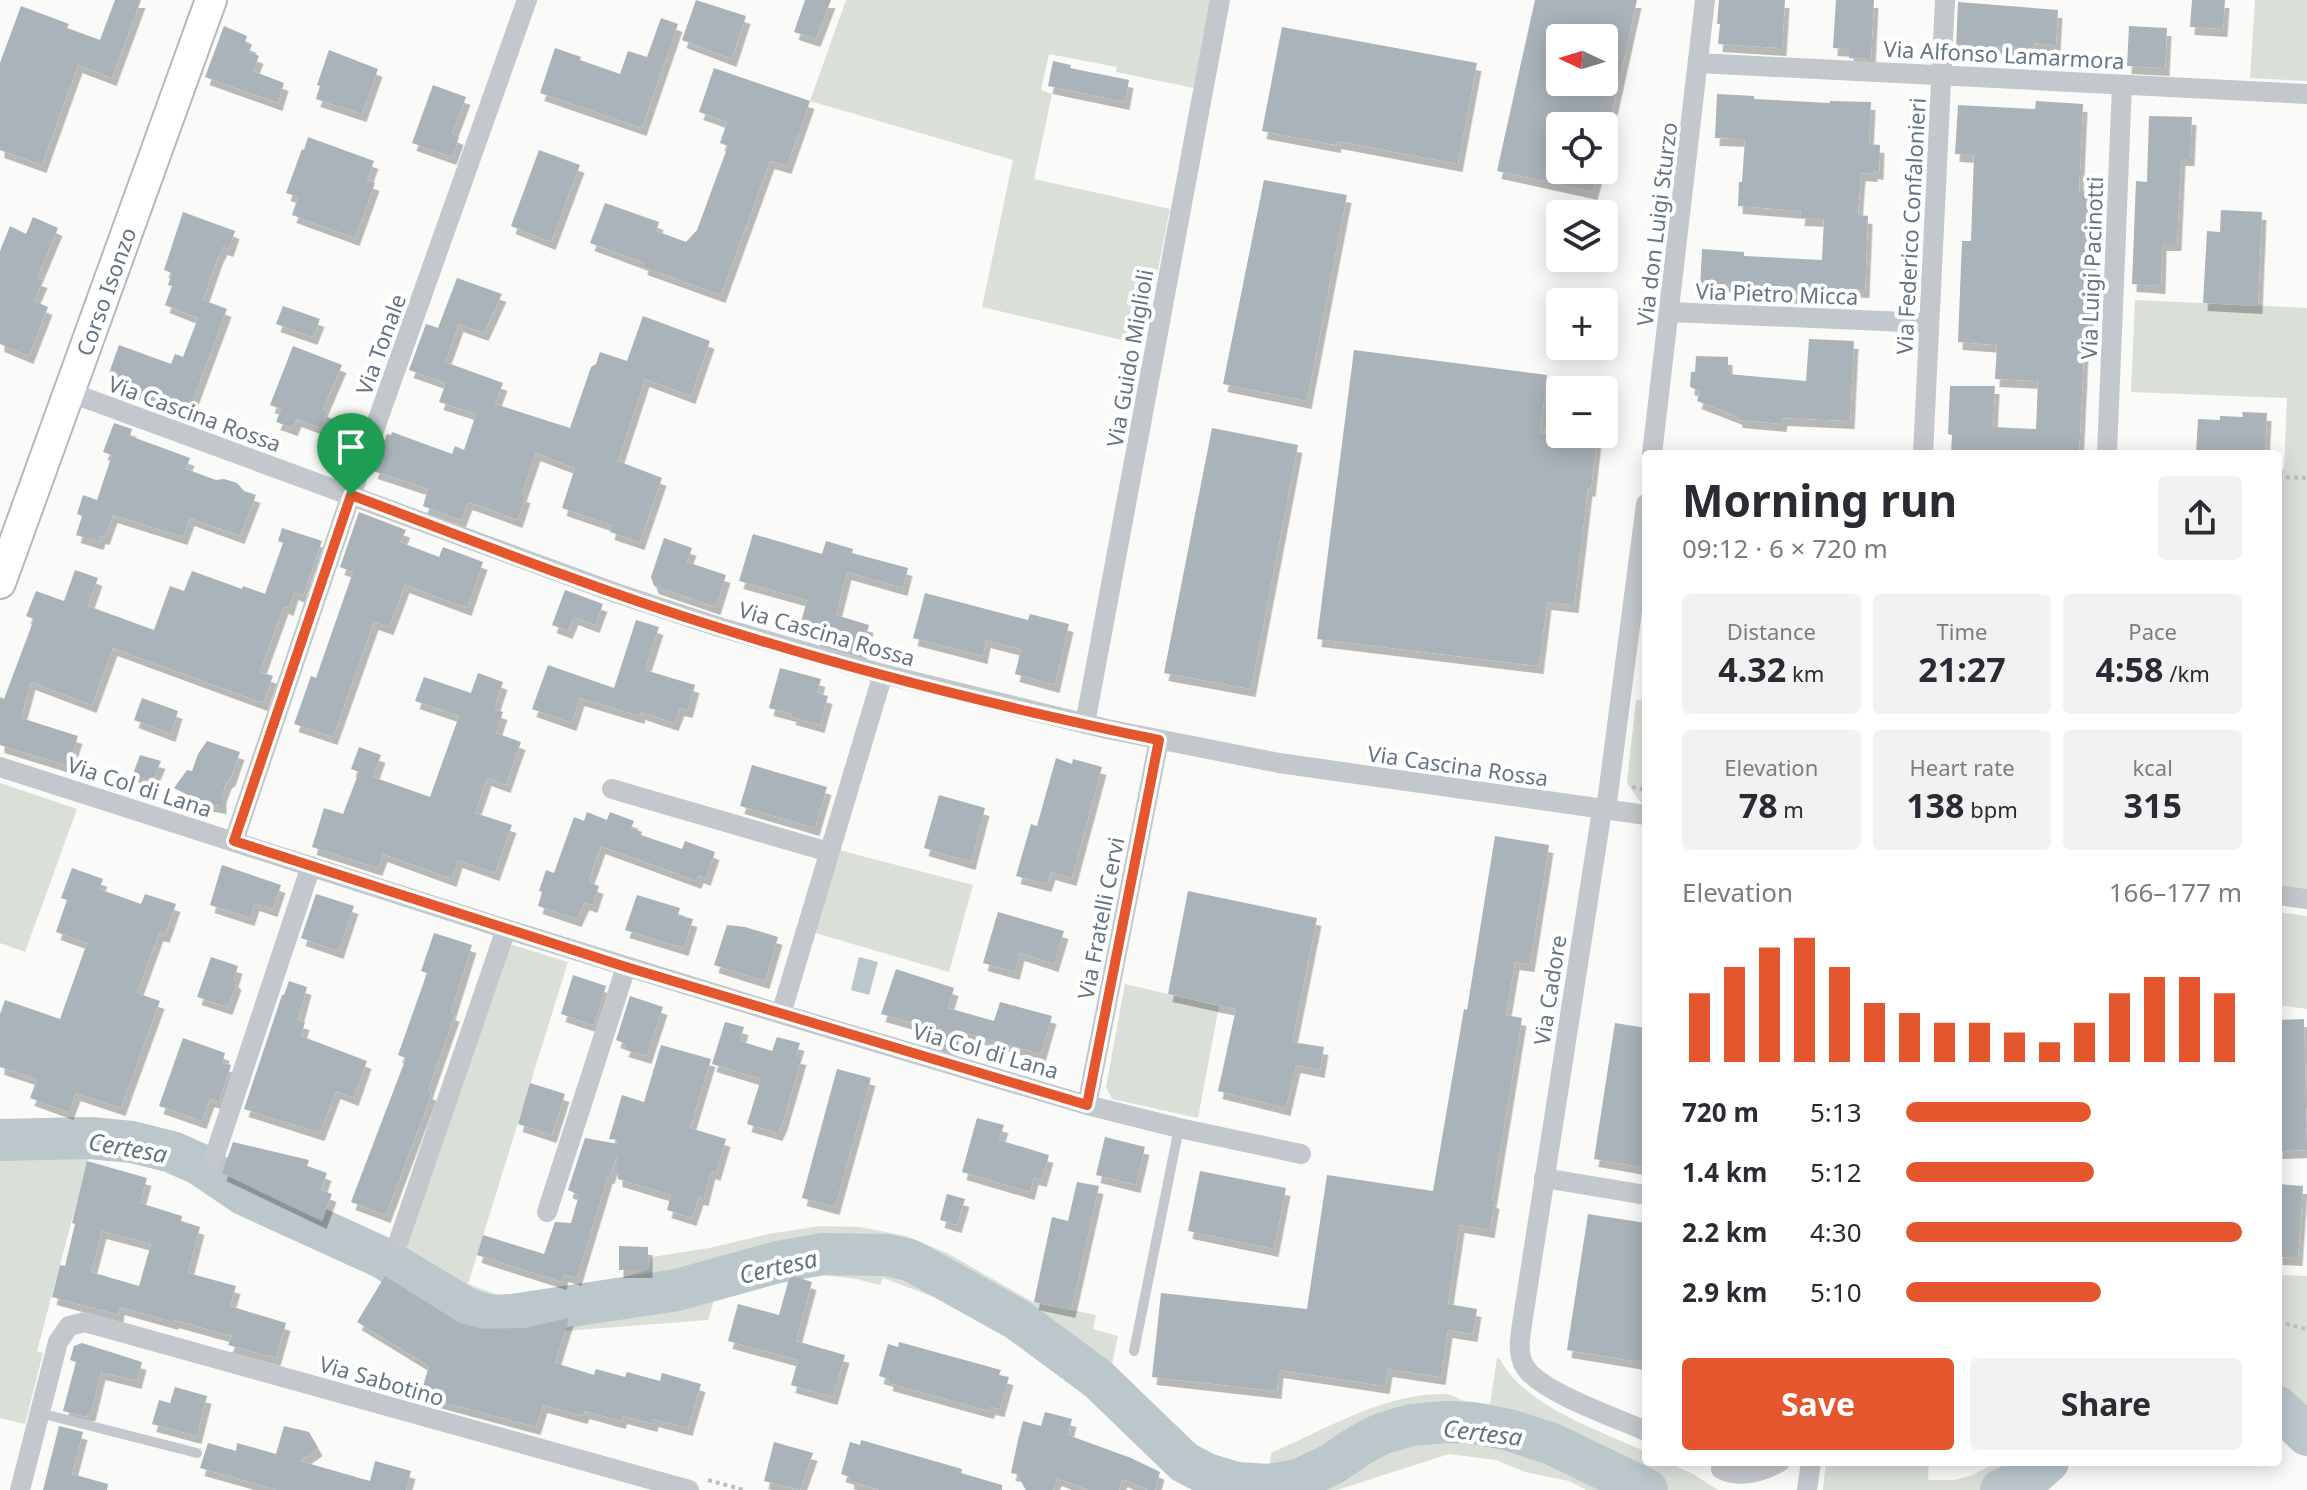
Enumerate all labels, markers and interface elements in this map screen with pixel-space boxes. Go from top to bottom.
north arrow [1546,24,1618,96]
map controls [1546,24,1618,448]
street label: Via Alfonso Lamarmora [1883,33,2125,75]
street label: Via Federico Confalonieri [1888,97,1932,355]
button: locate [1546,112,1618,184]
street label: Via don Luigi Sturzo [1629,120,1683,328]
street label: Via Luigi Pacinotti [2073,176,2109,360]
button: layers [1546,200,1618,272]
street label: Corso Isonzo [69,223,142,360]
street label: Via Guido Miglioli [1099,267,1159,449]
street label: Via Pietro Micca [1695,275,1859,311]
button: + [1546,288,1618,360]
street label: Via Tonale [348,290,412,398]
street label: Via Cascina Rossa [104,368,286,458]
button: − [1546,376,1618,448]
pin [317,413,385,495]
icon: arrive [329,425,373,469]
text: Morning run [1682,470,1957,530]
button: share [2158,476,2242,560]
text: 09:12 · 6 × 720 m [1682,530,1888,566]
street label: Via Cascina Rossa [735,593,919,673]
text: Distance [1727,616,1816,646]
text: Time [1937,616,1987,646]
text: Pace [2128,616,2177,646]
text: 4.32 [1718,646,1786,692]
text: 21:27 [1918,646,2006,692]
text: 4:58 [2096,646,2164,692]
text: km [1786,658,1824,688]
text: /km [2164,658,2210,688]
street label: Via Cascina Rossa [1366,737,1550,793]
street label: Via Col di Lana [64,749,216,823]
text: Elevation [1724,752,1818,782]
text: Heart rate [1909,752,2015,782]
text: kcal [2133,752,2173,782]
text: 78 [1739,782,1778,828]
text: 138 [1906,782,1964,828]
text: 315 [2123,782,2182,828]
text: m [1778,794,1804,824]
text: bpm [1964,794,2018,824]
street label: Via Fratelli Cervi [1070,834,1130,1002]
text: Elevation [1682,874,1793,910]
text: 166–177 m [2109,874,2242,910]
street label: Via Cadore [1525,933,1573,1047]
street label: Via Col di Lana [910,1015,1062,1085]
text: 720 m [1682,1094,1759,1130]
text: 5:13 [1810,1094,1862,1130]
water label: Certesa [86,1124,170,1170]
text: 1.4 km [1682,1154,1767,1190]
text: 5:12 [1810,1154,1862,1190]
text: 2.2 km [1682,1214,1767,1250]
text: 4:30 [1810,1214,1862,1250]
water label: Certesa [736,1241,821,1291]
text: 2.9 km [1682,1274,1767,1310]
text: 5:10 [1810,1274,1862,1310]
street label: Via Sabotino [316,1348,448,1412]
button: Save [1682,1358,1954,1450]
button: Share [1970,1358,2242,1450]
water label: Certesa [1442,1411,1525,1453]

